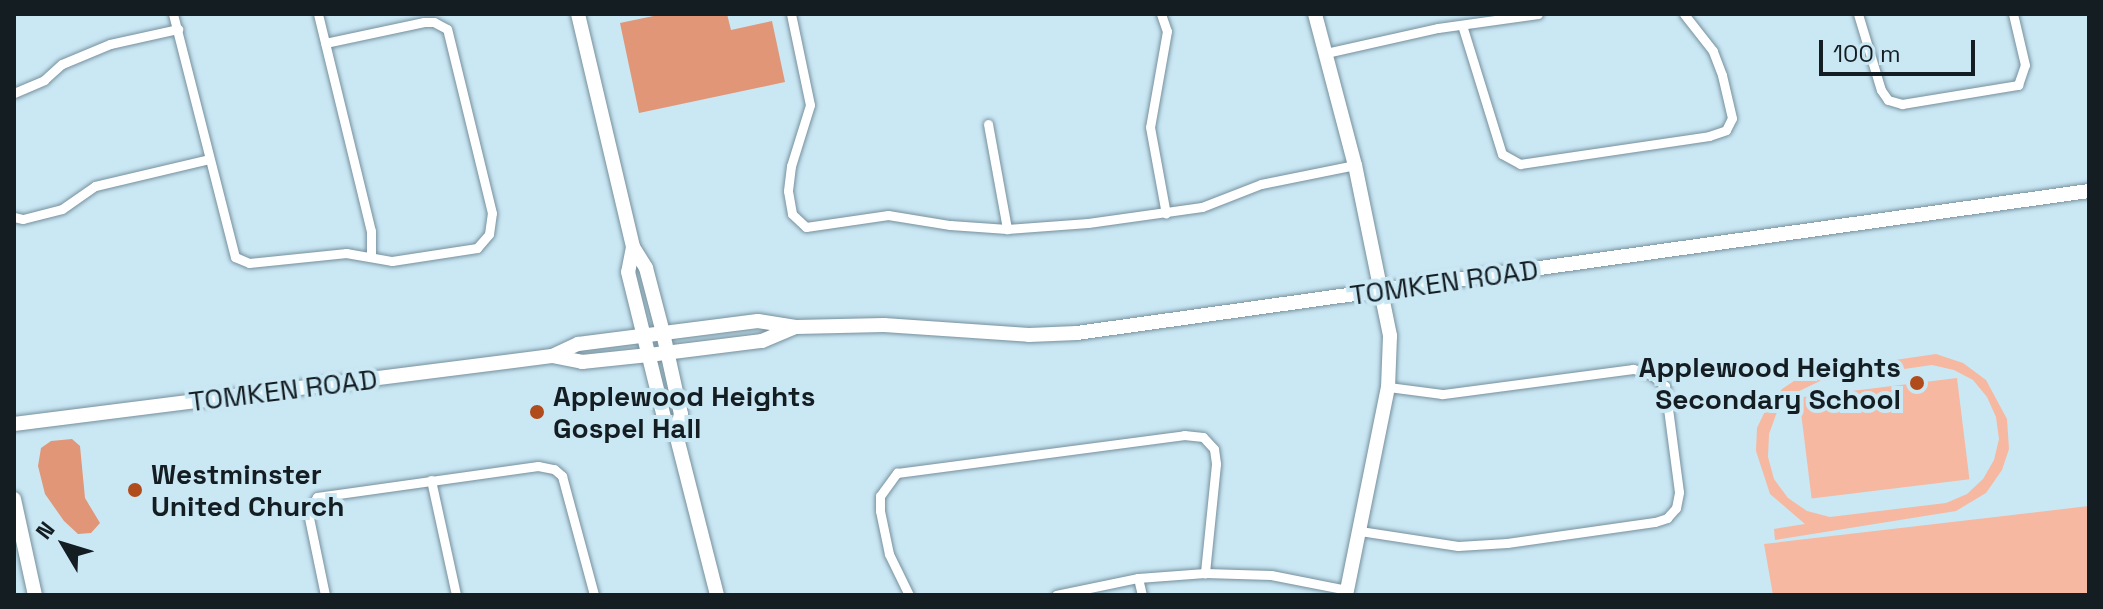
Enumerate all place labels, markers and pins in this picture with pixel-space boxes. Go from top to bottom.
place label: Applewood Heights Secondary School [1639,350,1901,416]
marker: Applewood Heights Secondary School [1908,374,1926,392]
place label: Applewood Heights Gospel Hall [553,379,815,445]
marker: Applewood Heights Gospel Hall [528,403,546,421]
place label: Westminster United Church [151,457,344,523]
marker: Westminster United Church [126,481,144,499]

